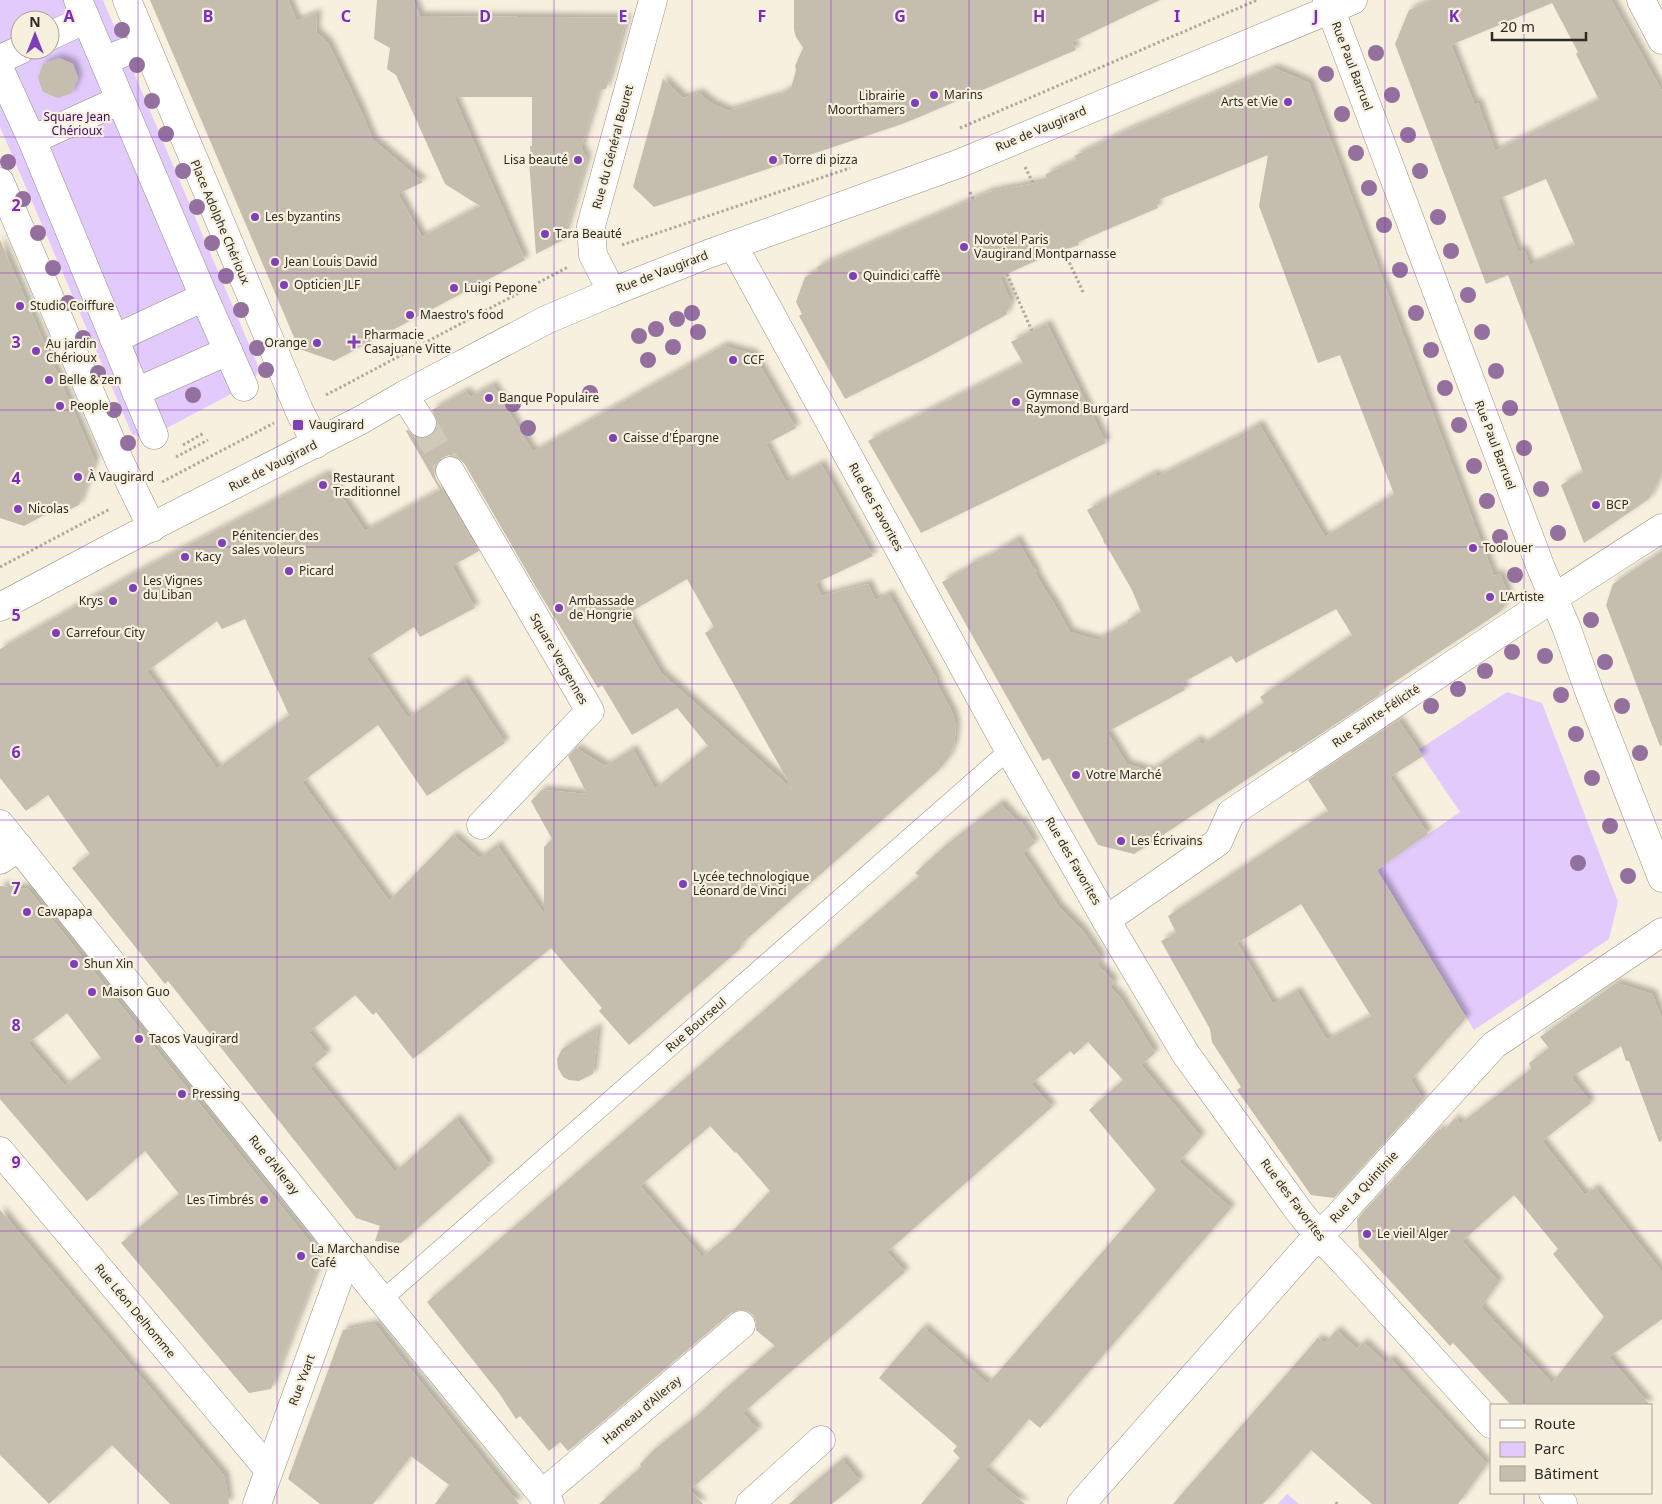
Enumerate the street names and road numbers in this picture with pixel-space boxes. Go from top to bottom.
street label: Rue Paul Barruel [1328,19,1377,113]
street label: Rue du Général Beuret [588,82,637,211]
street label: Rue de Vaugirard [993,102,1089,155]
street label: Place Adolphe Chérioux [187,157,255,287]
street label: Rue de Vaugirard [613,246,710,297]
street label: Rue Paul Barruel [1471,398,1520,492]
street label: Rue de Vaugirard [226,436,320,495]
street label: Rue des Favorites [845,459,908,554]
street label: Square Vergennes [526,610,593,708]
street label: Rue Sainte-Félicité [1328,680,1423,751]
street label: Rue des Favorites [1041,814,1106,908]
street label: Rue Bourseul [662,994,730,1056]
street label: Rue d'Alleray [245,1131,304,1199]
street label: Rue La Quintinie [1326,1147,1402,1226]
street label: Rue des Favorites [1257,1155,1330,1245]
street label: Rue Léon Delhomme [91,1260,180,1362]
street label: Rue Yvart [284,1351,319,1408]
street label: Hameau d'Alleray [599,1371,685,1448]

